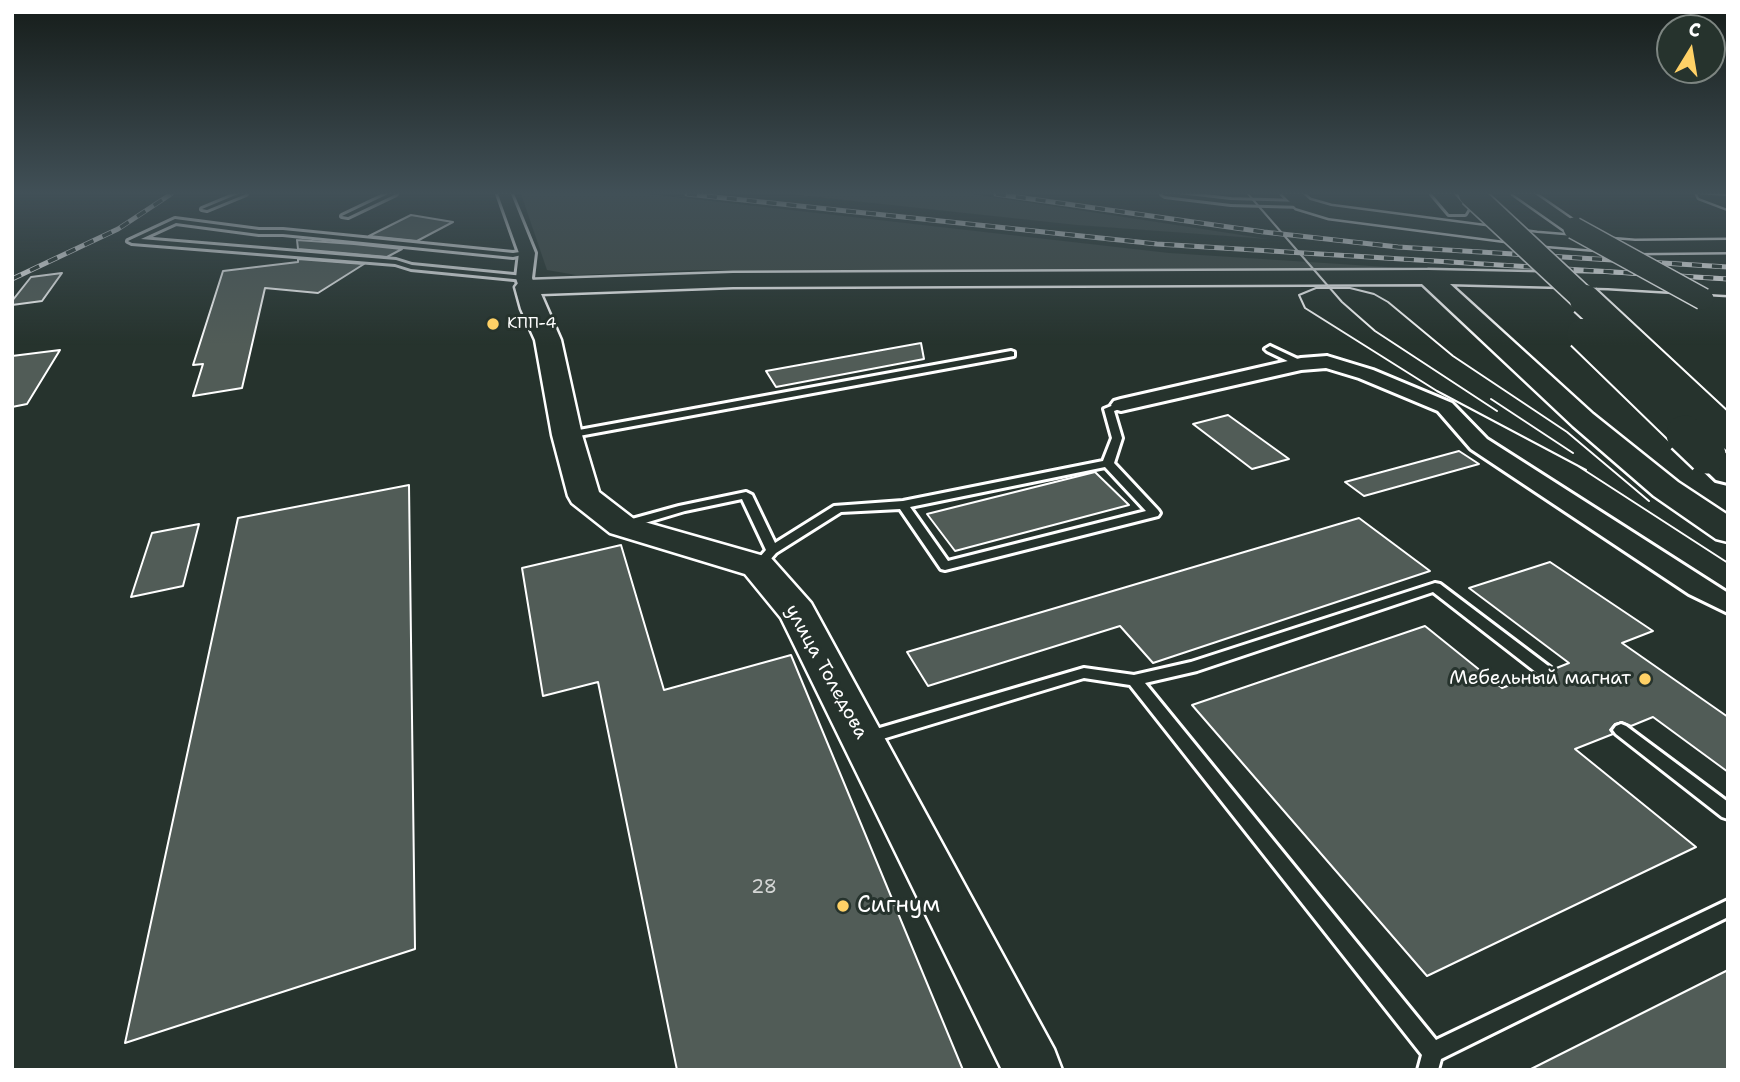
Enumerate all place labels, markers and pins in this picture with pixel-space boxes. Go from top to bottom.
place label: КПП-4 [507,314,556,334]
marker: КПП-4 [485,316,501,332]
place label: Мебельный магнат [1449,668,1631,690]
marker: Мебельный магнат [1637,671,1653,687]
place label: Сигнум [857,892,940,920]
marker: Сигнум [835,898,851,914]

